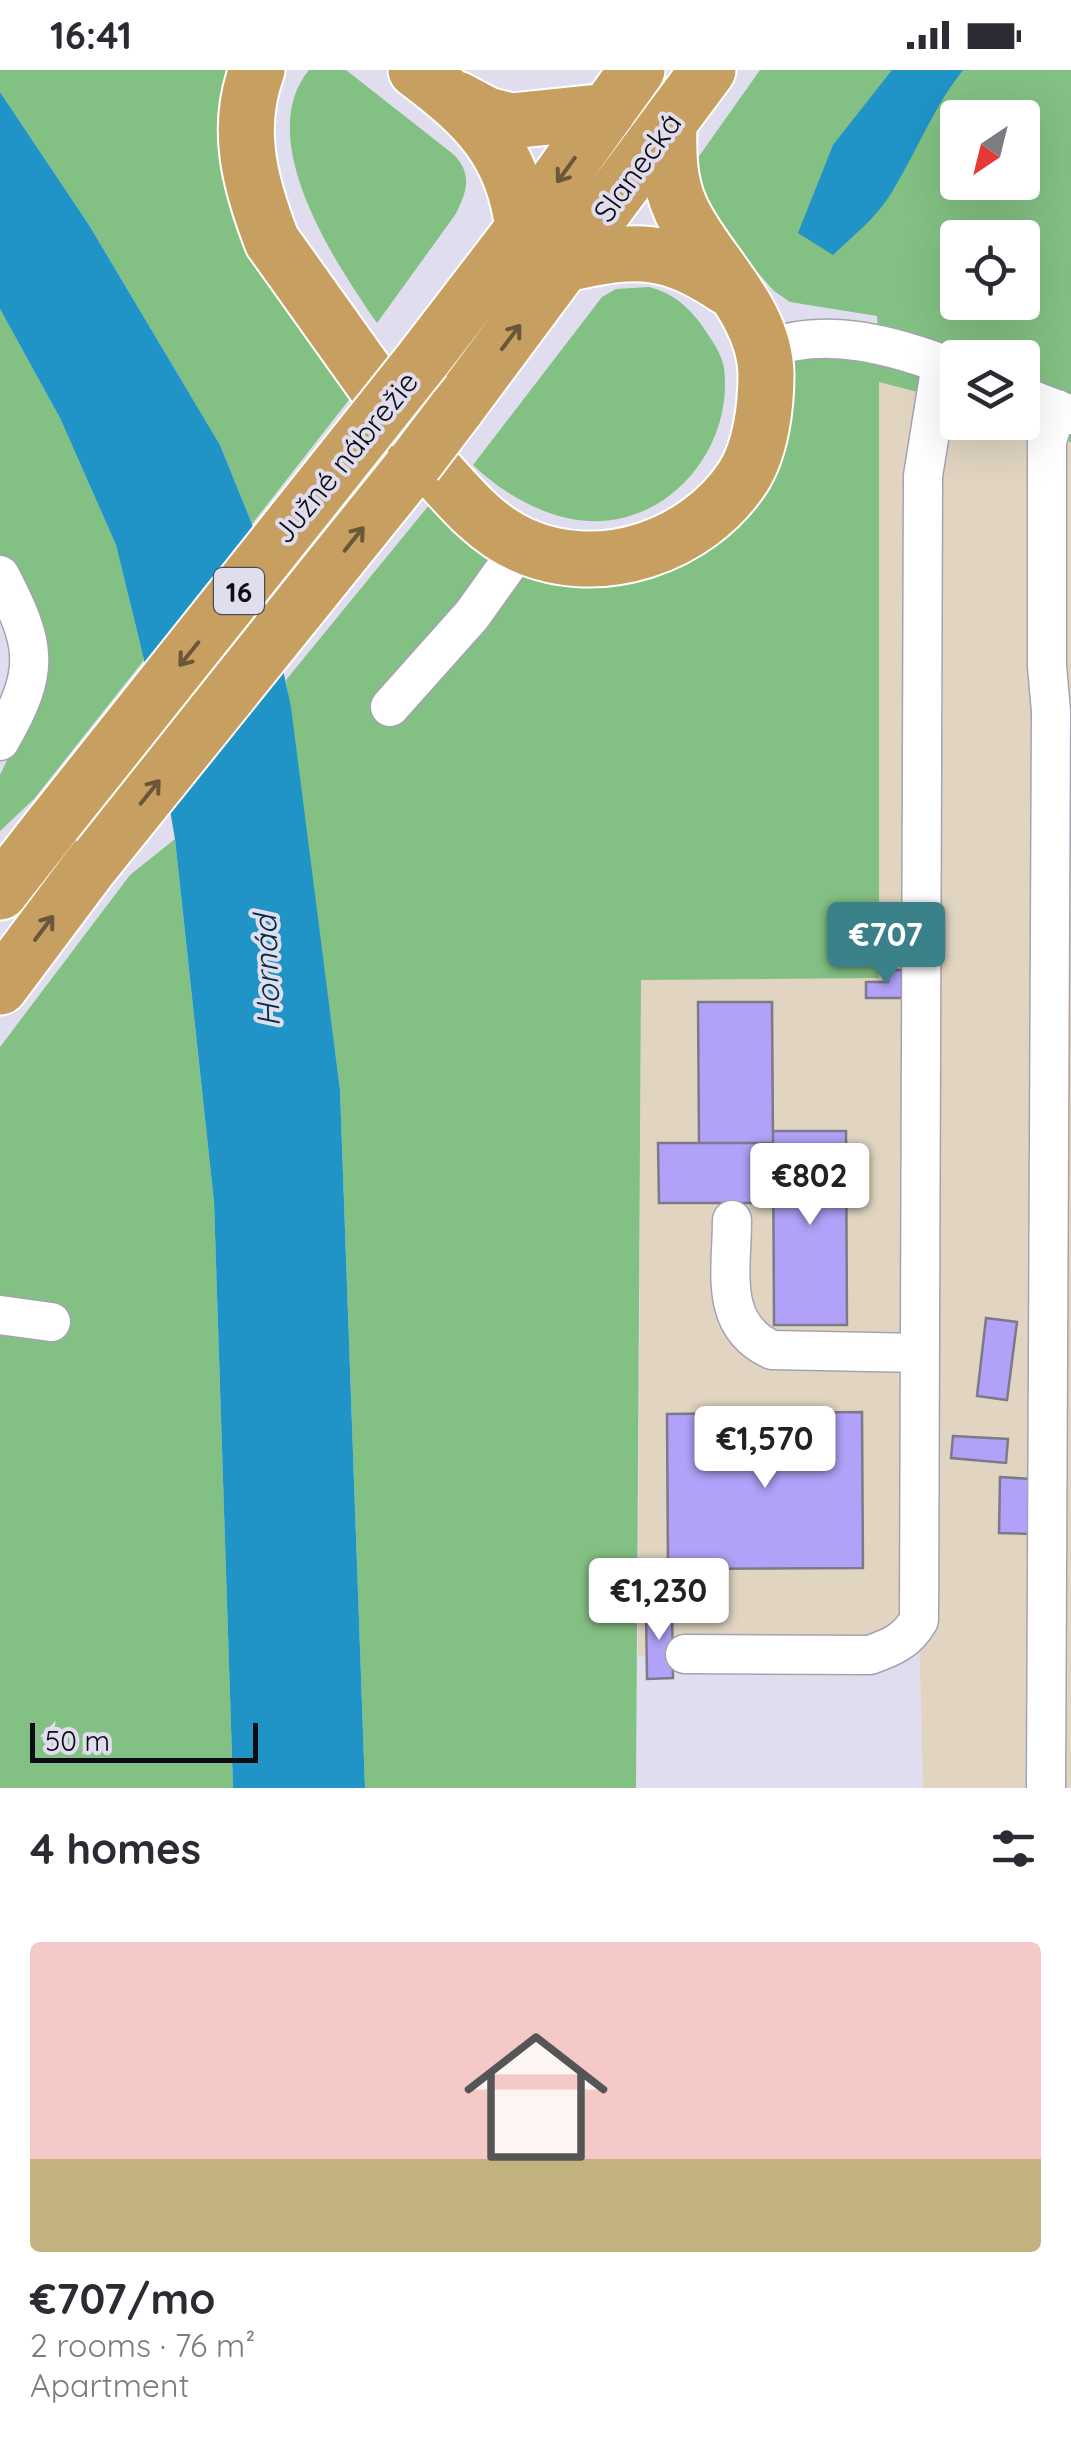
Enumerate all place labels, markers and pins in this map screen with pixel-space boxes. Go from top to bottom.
pin: €707 [827,902,945,987]
pin: €802 [751,1143,869,1228]
pin: €1,570 [684,1406,846,1491]
pin: €1,230 [578,1558,740,1643]

